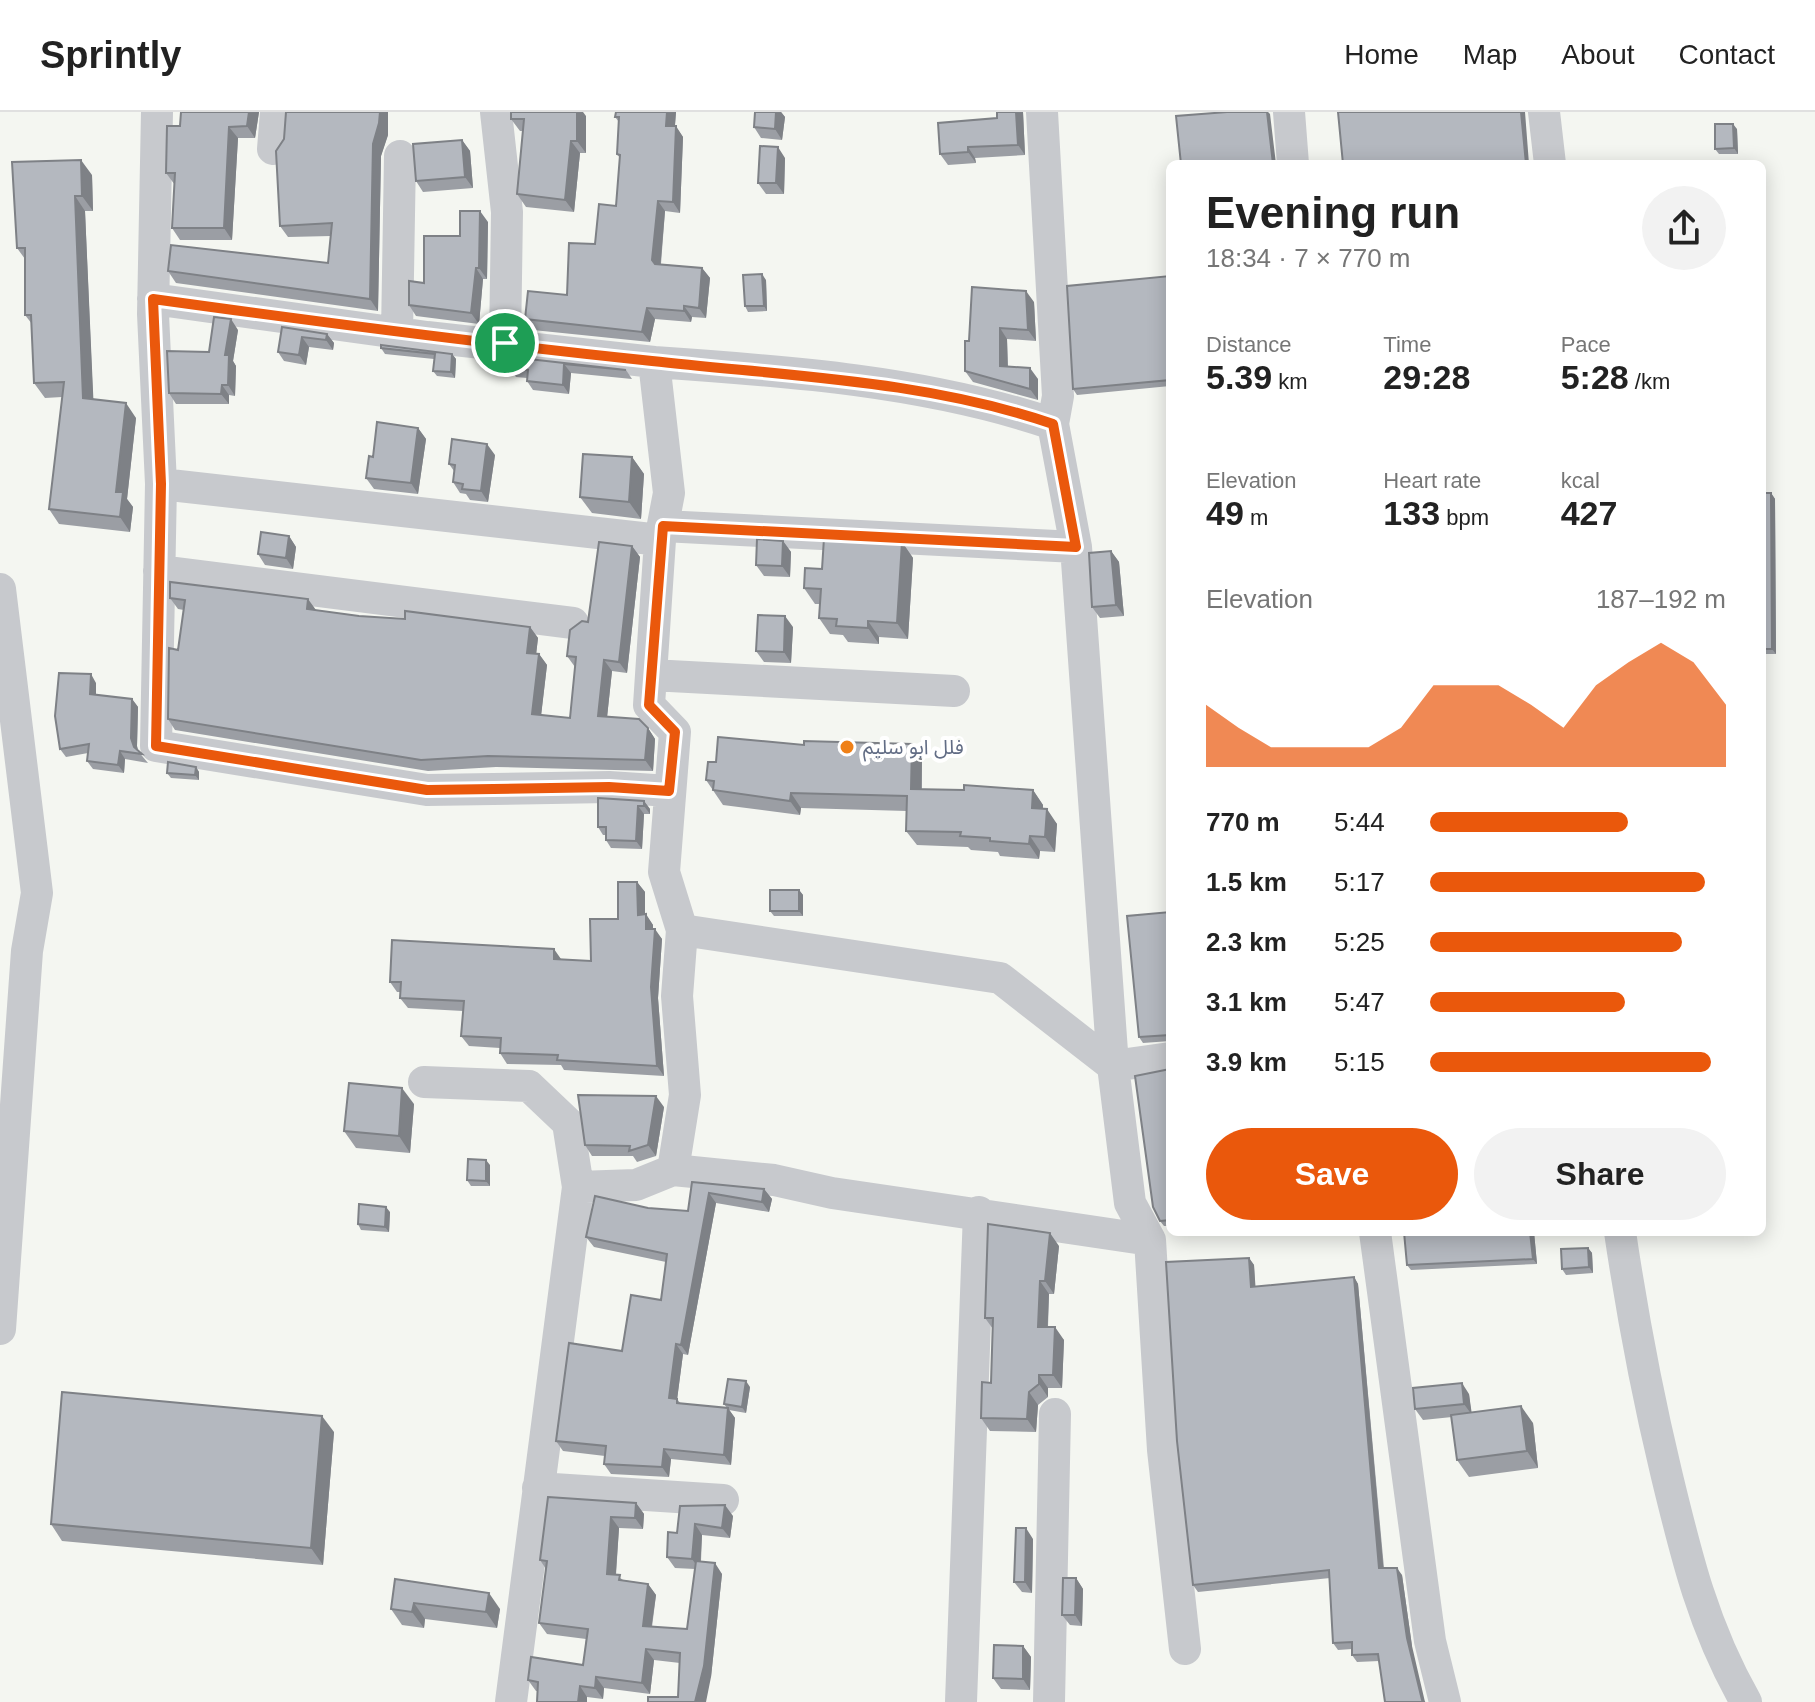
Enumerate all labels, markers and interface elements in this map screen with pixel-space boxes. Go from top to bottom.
text: Sprintly [40,34,181,76]
text: Home [1344,39,1419,70]
text: Map [1463,39,1517,70]
text: About [1561,39,1635,70]
text: Contact [1679,39,1775,70]
button: share [1642,186,1726,270]
text: Evening run [1206,188,1460,237]
text: 18:34 · 7 × 770 m [1206,243,1411,273]
pin [471,309,539,377]
icon: arrive [483,321,527,365]
text: Distance [1206,332,1292,357]
text: Time [1383,332,1431,357]
text: Pace [1561,332,1611,357]
text: 5.39 [1206,358,1272,396]
text: 29:28 [1383,358,1470,396]
text: 5:28 [1561,358,1629,396]
text: km [1272,369,1308,394]
text: /km [1629,369,1670,394]
text: Elevation [1206,468,1297,493]
text: Heart rate [1383,468,1481,493]
text: kcal [1561,468,1600,493]
text: 49 [1206,494,1244,532]
text: 133 [1383,494,1440,532]
text: 427 [1561,494,1617,532]
text: m [1244,505,1268,530]
text: bpm [1440,505,1489,530]
text: Elevation [1206,584,1313,614]
text: 187–192 m [1596,584,1726,614]
place label: فلل ابو سليم [863,736,964,762]
marker: فلل ابو سليم [838,738,856,756]
text: 770 m [1206,807,1280,837]
text: 5:44 [1334,807,1385,837]
text: 1.5 km [1206,867,1287,897]
text: 5:17 [1334,867,1385,897]
text: 2.3 km [1206,927,1287,957]
text: 5:25 [1334,927,1385,957]
text: 3.1 km [1206,987,1287,1017]
text: 5:47 [1334,987,1385,1017]
text: 3.9 km [1206,1047,1287,1077]
text: 5:15 [1334,1047,1385,1077]
button: Save [1206,1128,1458,1220]
button: Share [1474,1128,1726,1220]

